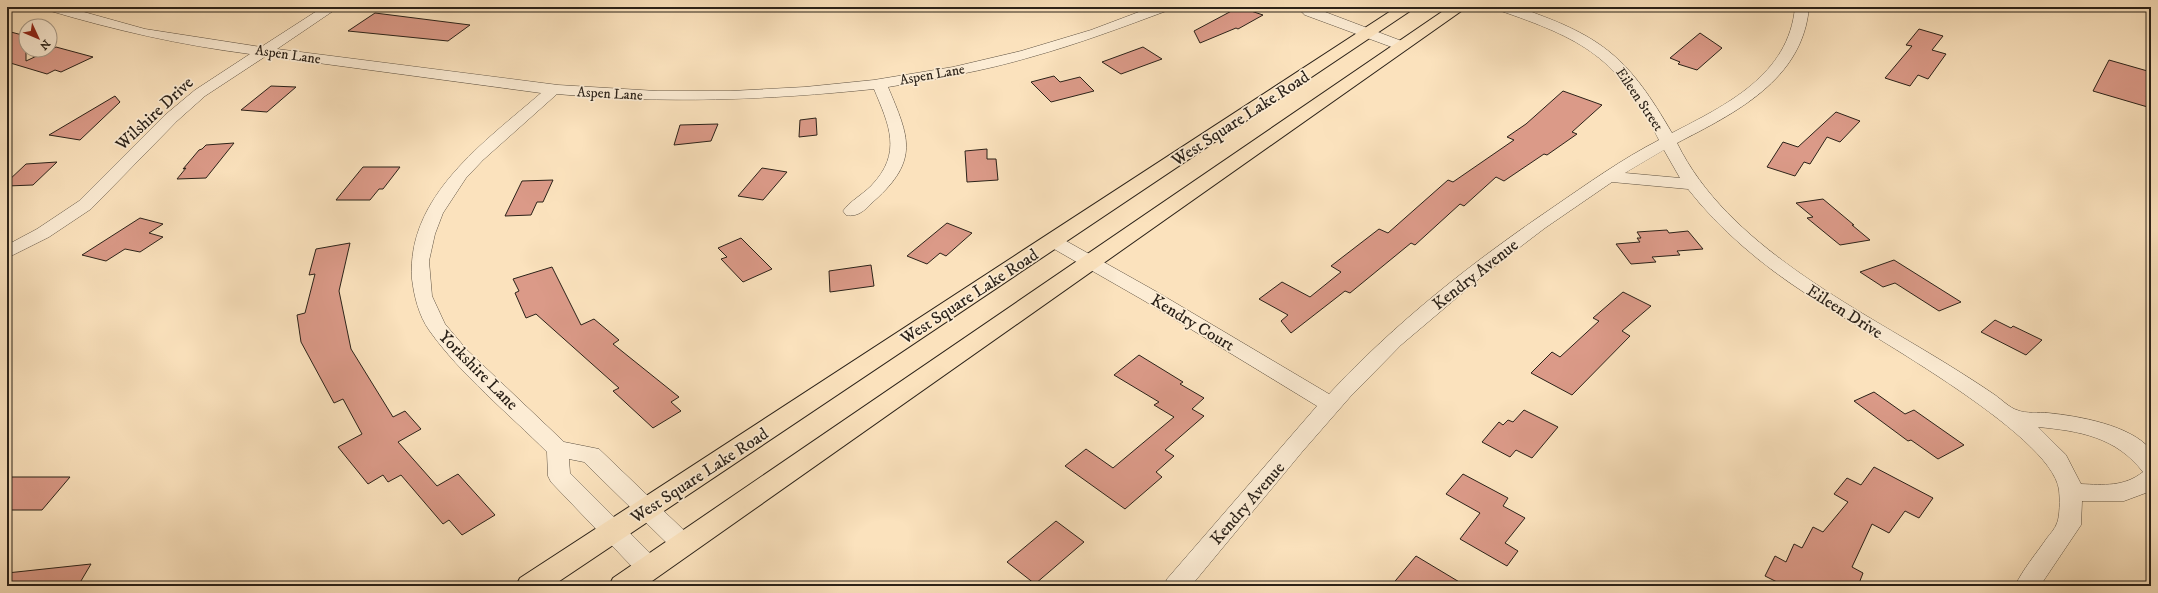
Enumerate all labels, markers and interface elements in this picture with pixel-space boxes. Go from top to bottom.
north arrow [18,18,58,58]
text: N [36,36,53,52]
street label: Aspen Lane [254,41,322,69]
street label: Aspen Lane [898,60,966,90]
street label: Eileen Street [1611,64,1667,135]
street label: West Square Lake Road [1167,66,1314,172]
street label: Wilshire Drive [110,72,198,156]
street label: Aspen Lane [577,83,643,105]
street label: Kendry Avenue [1428,234,1523,315]
street label: West Square Lake Road [896,244,1043,350]
street label: Eileen Drive [1802,280,1887,344]
street label: Kendry Court [1147,289,1239,357]
street label: Yorkshire Lane [434,326,523,415]
street label: West Square Lake Road [626,423,773,529]
street label: Kendry Avenue [1206,458,1290,550]

